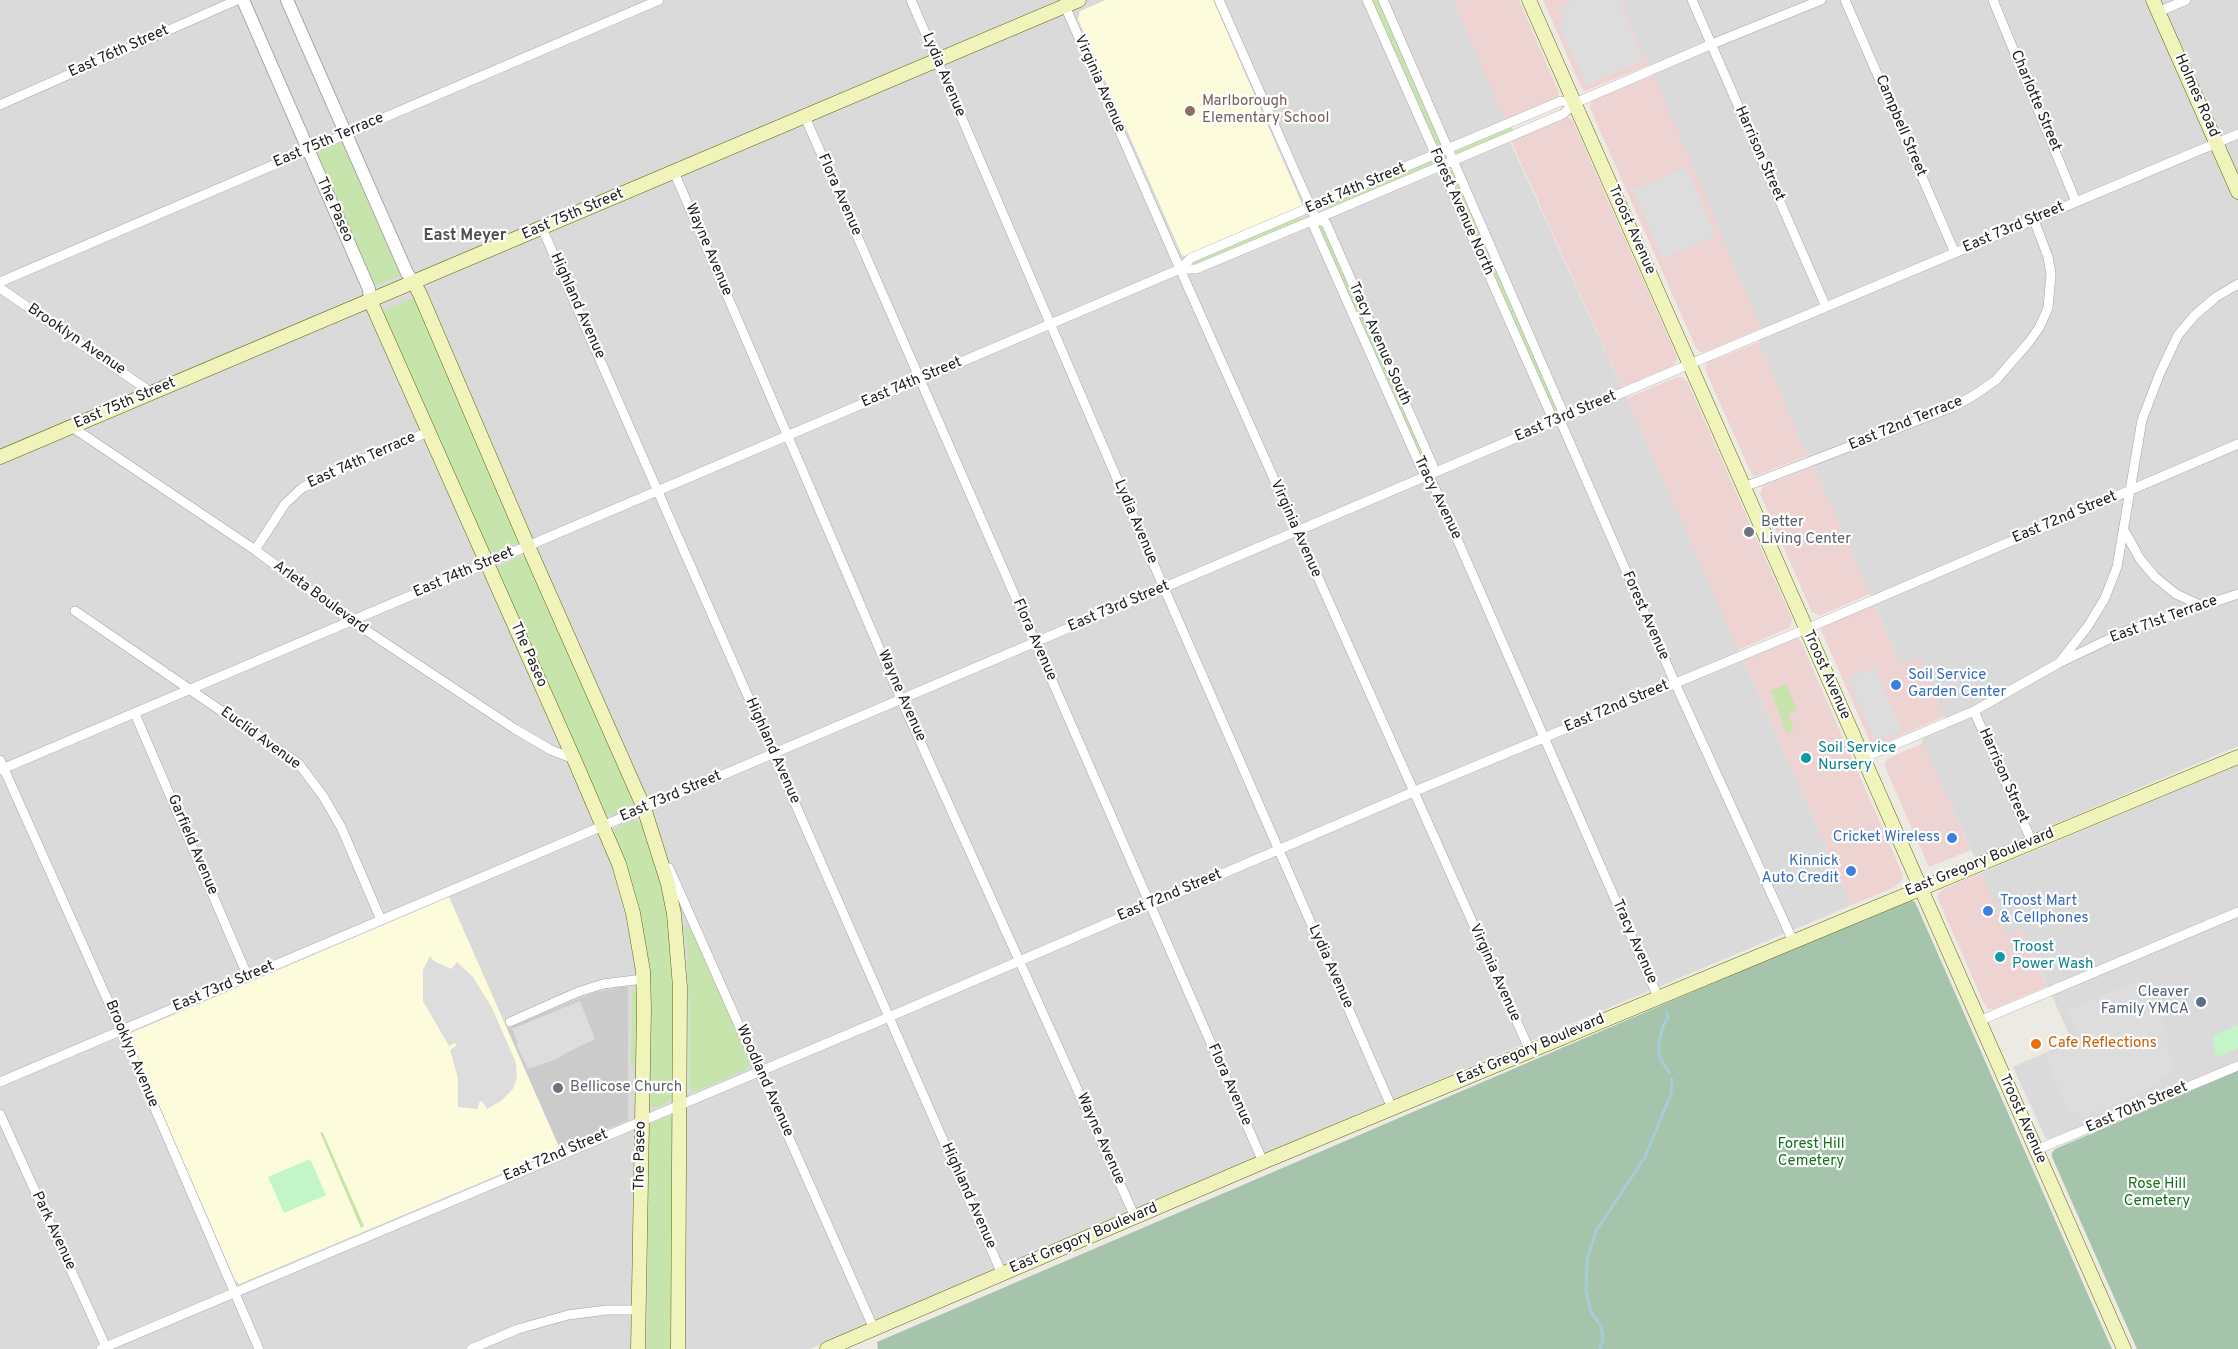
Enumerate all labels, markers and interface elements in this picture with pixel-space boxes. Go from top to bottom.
street label: East 76th Street [66,22,172,82]
street label: Lydia Avenue [917,30,969,120]
street label: Virginia Avenue [1069,32,1129,136]
street label: Charlotte Street [2006,48,2064,154]
street label: Holmes Road [2170,52,2222,140]
street label: Campbell Street [1871,73,1929,179]
place label: Marlborough Elementary School [1202,93,1329,128]
marker: Marlborough Elementary School [1183,104,1197,118]
street label: Harrison Street [1730,104,1788,204]
street label: East 75th Terrace [271,110,387,172]
street label: Forest Avenue North [1425,146,1497,278]
street label: Flora Avenue [813,151,865,239]
street label: East 74th Street [1303,160,1409,218]
street label: The Paseo [312,175,356,245]
street label: Troost Avenue [1603,183,1659,277]
street label: East 75th Street [519,185,627,245]
street label: East 73rd Street [1961,199,2067,257]
street label: Wayne Avenue [680,201,736,299]
district label: East Meyer [424,227,506,247]
street label: Highland Avenue [546,250,608,362]
street label: Tracy Avenue South [1344,280,1414,408]
street label: Brooklyn Avenue [24,301,128,379]
street label: East 74th Street [859,354,965,412]
street label: East 75th Street [71,374,179,434]
street label: East 73rd Street [1513,388,1619,446]
street label: East 72nd Terrace [1847,393,1965,455]
street label: East 74th Terrace [305,429,419,493]
street label: Tracy Avenue [1409,453,1465,543]
street label: Lydia Avenue [1109,477,1161,567]
street label: Virginia Avenue [1265,477,1325,581]
street label: East 72nd Street [2010,488,2120,548]
place label: Better Living Center [1761,514,1851,549]
marker: Better Living Center [1742,525,1756,539]
street label: East 74th Street [411,544,517,602]
street label: Arleta Boulevard [269,558,371,638]
street label: Forest Avenue [1617,569,1673,663]
street label: East 73rd Street [1066,578,1172,636]
street label: East 71st Terrace [2108,592,2220,648]
street label: Flora Avenue [1008,596,1060,684]
street label: The Paseo [506,620,550,690]
street label: Troost Avenue [1798,628,1854,722]
street label: Wayne Avenue [873,647,929,745]
place label: Soil Service Garden Center [1908,667,2006,702]
street label: East 72nd Street [1562,677,1672,737]
marker: Soil Service Garden Center [1889,678,1903,692]
street label: Highland Avenue [741,695,803,807]
street label: Euclid Avenue [216,704,304,774]
street label: Harrison Street [1974,726,2032,826]
place label: Soil Service Nursery [1818,740,1896,775]
marker: Soil Service Nursery [1799,751,1813,765]
street label: East 73rd Street [618,768,724,826]
street label: Garfield Avenue [163,792,221,898]
street label: East Gregory Boulevard [1903,825,2057,901]
place label: Cricket Wireless [1833,829,1940,847]
marker: Cricket Wireless [1945,831,1959,845]
place label: Kinnick Auto Credit [1762,853,1839,888]
marker: Kinnick Auto Credit [1844,864,1858,878]
street label: East 72nd Street [1115,866,1225,926]
place label: Troost Mart & Cellphones [2000,893,2088,928]
street label: Tracy Avenue [1607,897,1661,987]
marker: Troost Mart & Cellphones [1981,904,1995,918]
street label: Virginia Avenue [1464,921,1524,1025]
street label: Lydia Avenue [1304,922,1356,1012]
place label: Troost Power Wash [2012,939,2093,974]
marker: Troost Power Wash [1993,950,2007,964]
street label: East 73rd Street [171,958,277,1016]
place label: Cleaver Family YMCA [2101,984,2189,1019]
marker: Cleaver Family YMCA [2194,995,2208,1009]
street label: Brooklyn Avenue [100,998,162,1110]
street label: East Gregory Boulevard [1454,1011,1608,1089]
street label: Woodland Avenue [731,1022,797,1140]
place label: Cafe Reflections [2048,1035,2157,1053]
marker: Cafe Reflections [2029,1037,2043,1051]
street label: Flora Avenue [1203,1041,1255,1129]
street label: Troost Avenue [1994,1072,2050,1166]
place label: Bellicose Church [570,1079,682,1097]
street label: East 70th Street [2084,1079,2190,1137]
marker: Bellicose Church [551,1081,565,1095]
street label: Wayne Avenue [1072,1090,1128,1188]
street label: The Paseo [631,1121,651,1191]
street label: East 72nd Street [501,1126,611,1186]
park label: Forest Hill Cemetery [1777,1136,1845,1171]
street label: Highland Avenue [937,1140,999,1252]
park label: Rose Hill Cemetery [2124,1176,2190,1211]
street label: Park Avenue [27,1189,79,1273]
street label: East Gregory Boulevard [1007,1200,1161,1278]

